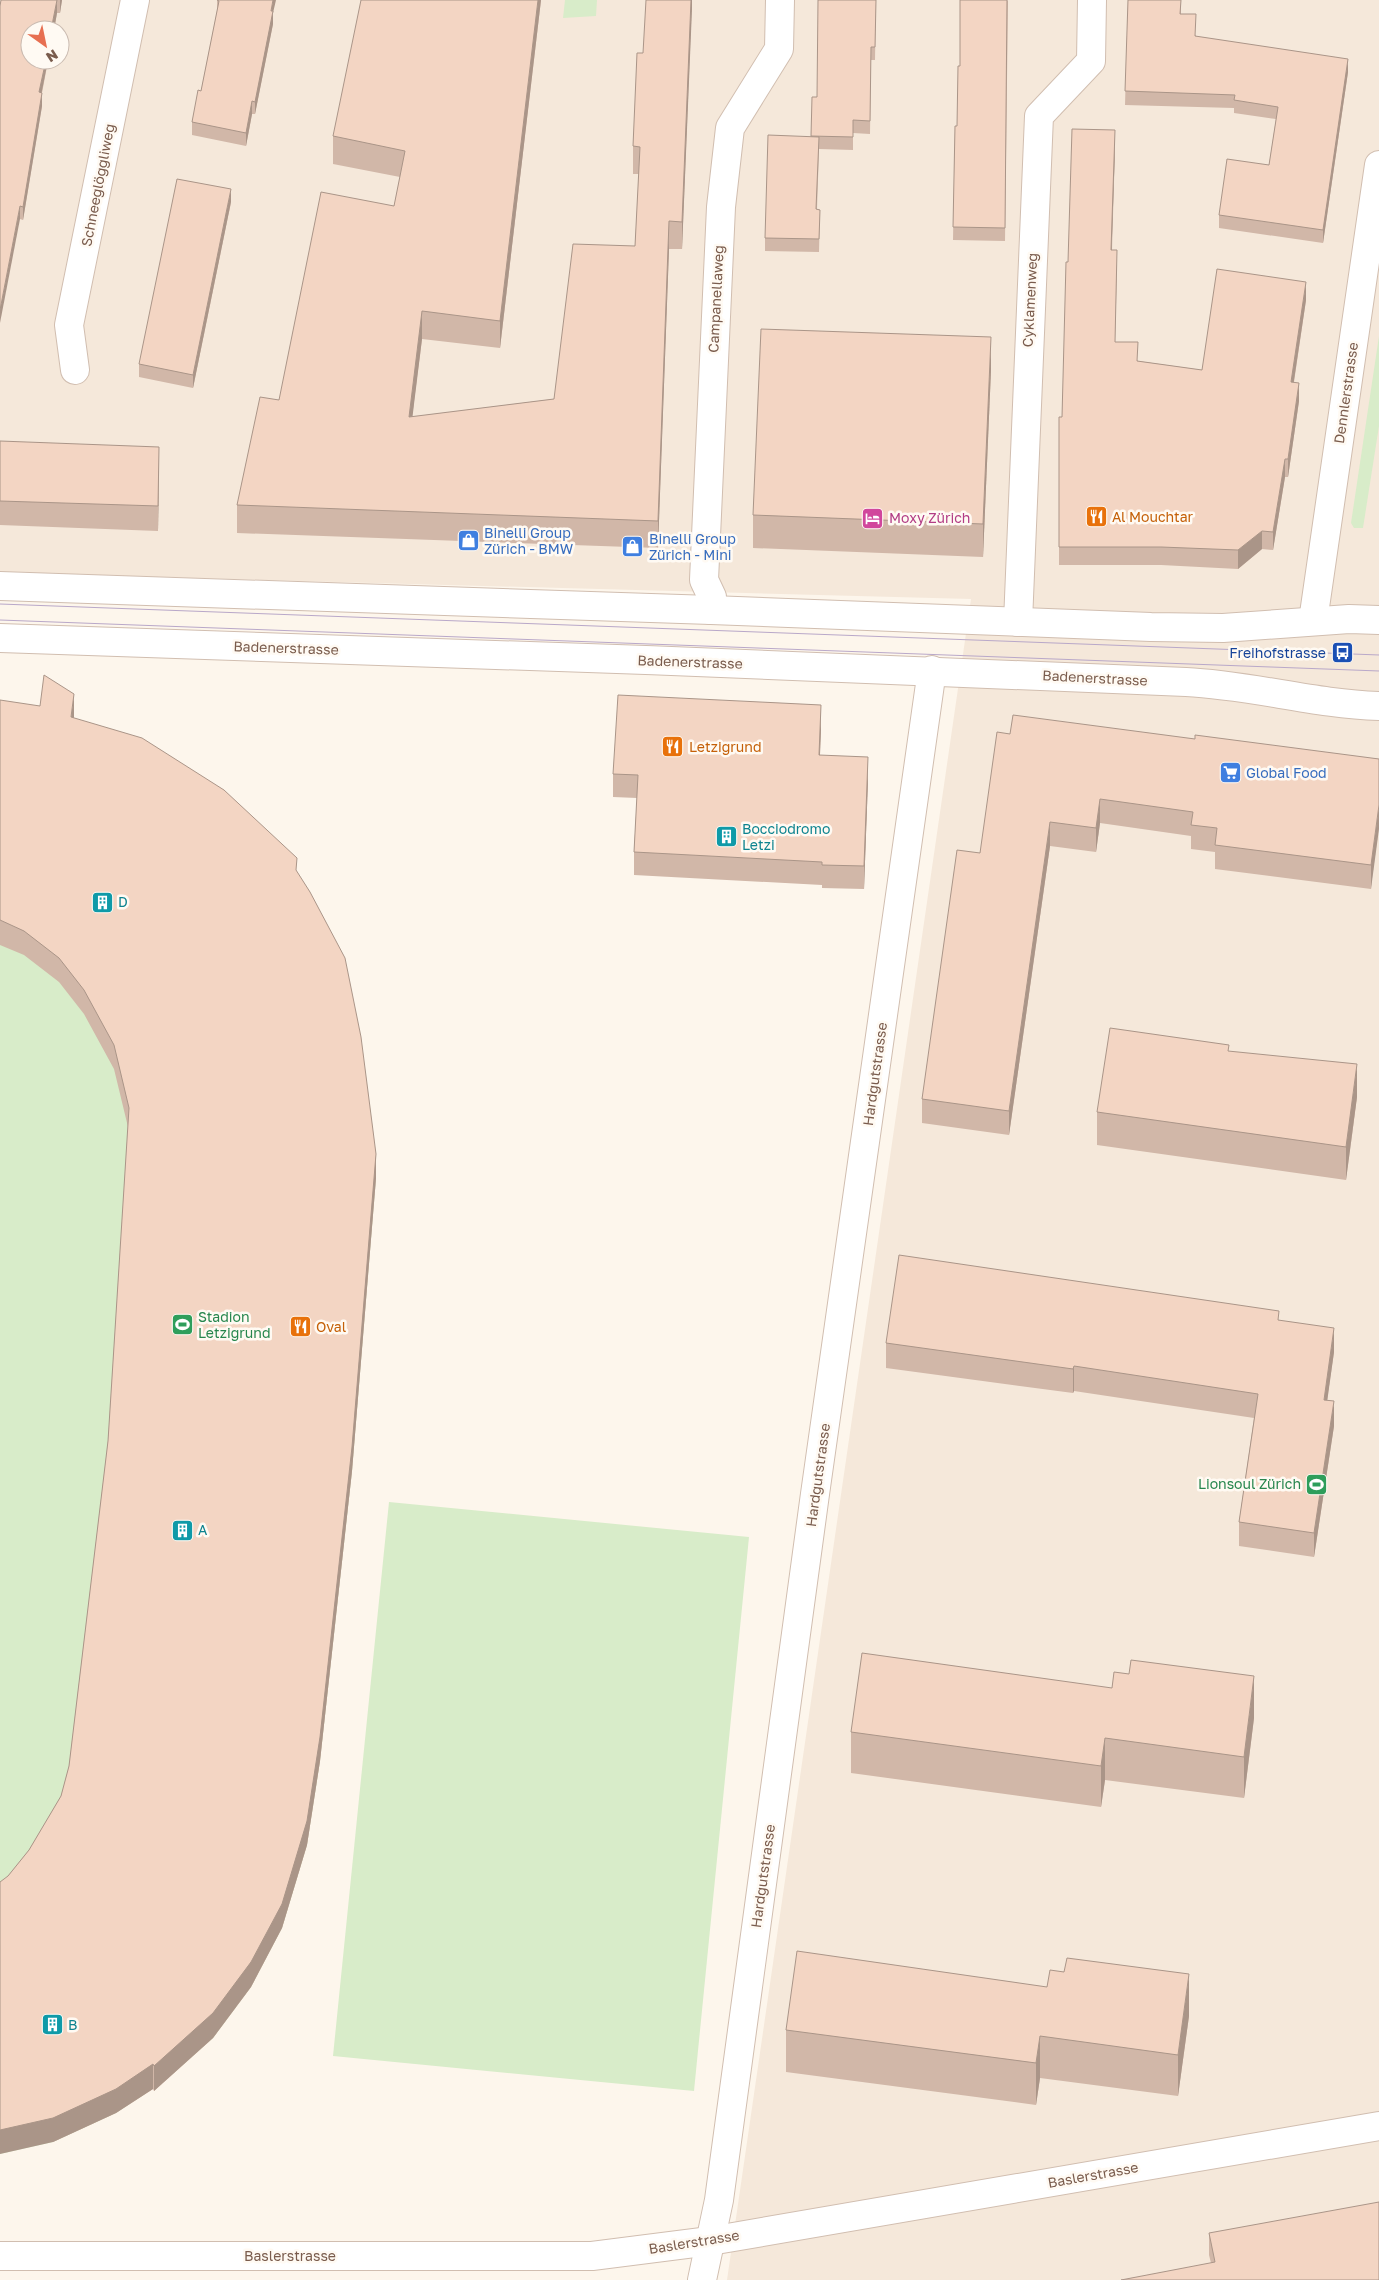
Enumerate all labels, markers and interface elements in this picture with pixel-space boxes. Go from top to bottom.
north arrow [20,20,70,70]
text: N [43,46,61,66]
street label: Schneeglöggliweg [77,122,118,248]
street label: Campanellaweg [704,245,727,353]
street label: Cyklamenweg [1019,252,1040,348]
street label: Dennlerstrasse [1330,341,1361,445]
restaurant icon: Al Mouchtar [1084,505,1108,529]
hotel icon: Moxy Zürich [861,506,885,530]
place label: Al Mouchtar [1112,508,1194,525]
place label: Moxy Zürich [889,509,970,526]
place label: Binelli Group Zürich - BMW [484,524,574,557]
shop icon: Binelli Group Zürich - BMW [456,529,480,553]
place label: Binelli Group Zürich - Mini [649,530,736,563]
shop icon: Binelli Group Zürich - Mini [621,535,645,559]
street label: Badenerstrasse [233,637,339,658]
bus stop icon: Freihofstrasse [1330,641,1354,665]
place label: Freihofstrasse [1229,644,1326,661]
street label: Badenerstrasse [637,651,743,672]
street label: Badenerstrasse [1042,666,1148,689]
restaurant icon: Letzigrund [661,735,685,759]
place label: Letzigrund [689,738,762,755]
supermarket icon: Global Food [1218,761,1242,785]
place label: Global Food [1246,764,1327,781]
place label: Bocciodromo Letzi [742,820,830,853]
building icon: Bocciodromo Letzi [714,825,738,849]
building icon: D [90,890,114,914]
place label: D [118,893,128,910]
street label: Hardgutstrasse [859,1021,890,1127]
place label: Stadion Letzigrund [198,1308,271,1341]
sports icon: Stadion Letzigrund [170,1313,194,1337]
restaurant icon: Oval [288,1315,312,1339]
place label: Oval [316,1318,346,1335]
street label: Hardgutstrasse [802,1422,833,1528]
sports icon: Lionsoul Zürich [1305,1472,1329,1496]
place label: Lionsoul Zürich [1198,1475,1301,1492]
building icon: A [170,1518,194,1542]
place label: A [198,1521,208,1538]
street label: Hardgutstrasse [747,1823,778,1929]
building icon: B [40,2013,64,2037]
place label: B [68,2016,77,2033]
street label: Baslerstrasse [1046,2158,1140,2191]
street label: Baslerstrasse [647,2226,741,2257]
street label: Baslerstrasse [244,2247,336,2264]

